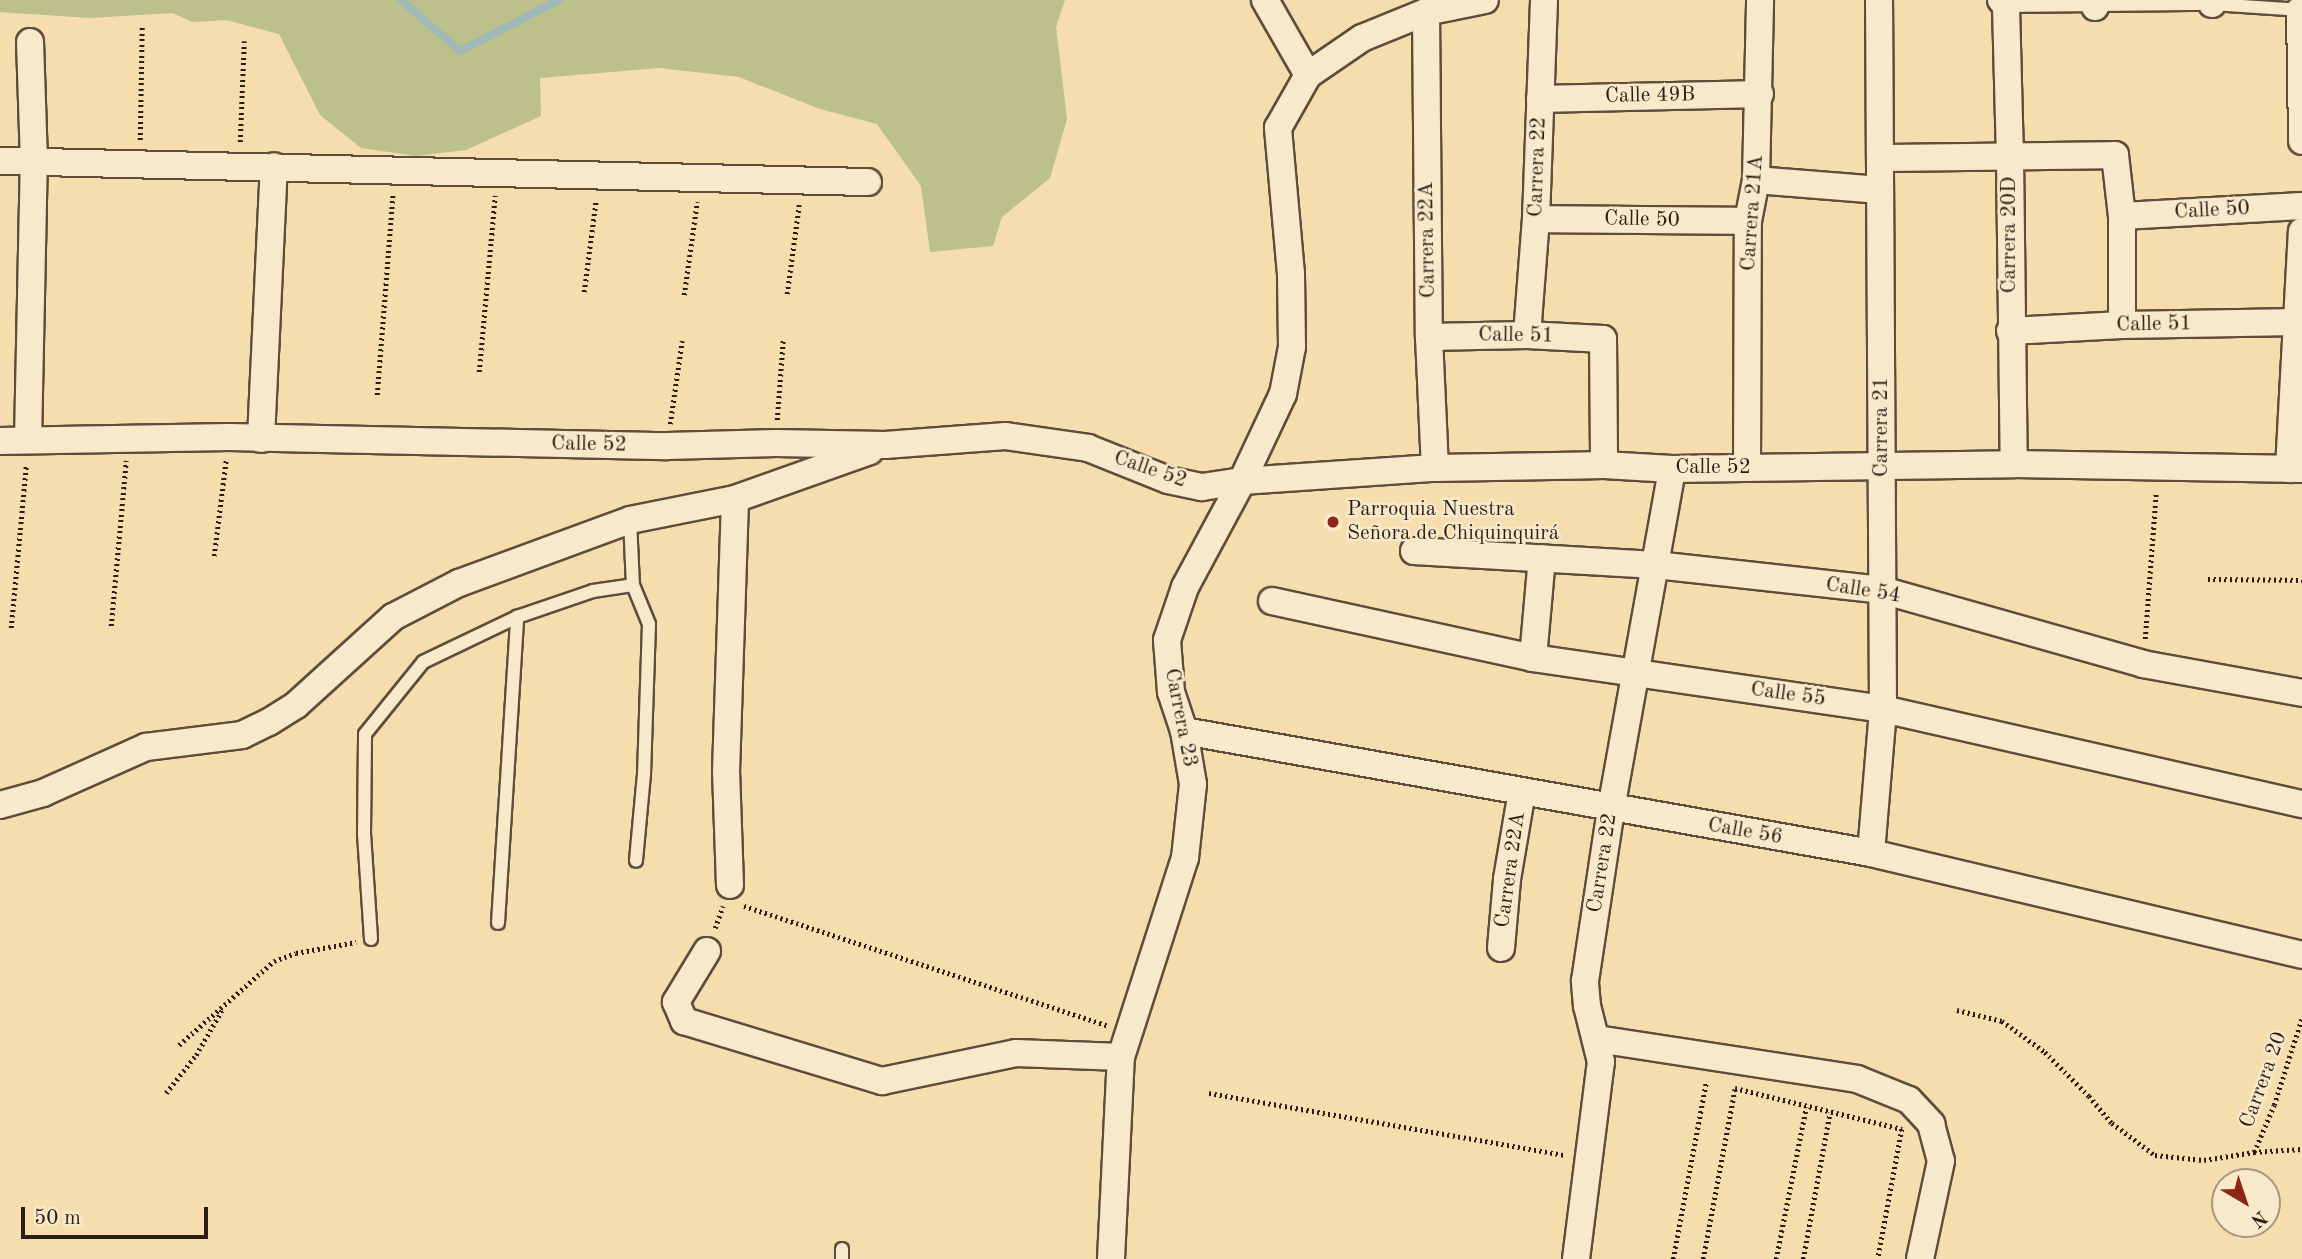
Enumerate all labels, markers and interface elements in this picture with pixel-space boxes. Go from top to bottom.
street label: Calle 49B [1605,83,1695,109]
street label: Carrera 22 [1524,116,1552,218]
street label: Carrera 21A [1736,154,1770,272]
street label: Carrera 20D [1997,177,2023,293]
street label: Carrera 22A [1414,181,1442,299]
street label: Calle 50 [2174,196,2250,226]
street label: Calle 50 [1604,207,1680,233]
street label: Calle 51 [2116,312,2192,338]
street label: Calle 51 [1478,323,1554,349]
street label: Carrera 21 [1869,377,1895,477]
street label: Calle 52 [551,432,627,458]
street label: Calle 52 [1110,446,1190,494]
street label: Calle 52 [1675,455,1751,481]
place label: Parroquia Nuestra Señora de Chiquinquirá [1347,497,1559,547]
marker: Parroquia Nuestra Señora de Chiquinquirá [1325,514,1341,530]
street label: Calle 54 [1824,573,1902,609]
street label: Carrera 23 [1158,666,1202,770]
street label: Calle 55 [1749,677,1827,713]
street label: Carrera 22A [1490,811,1532,929]
street label: Carrera 22 [1583,811,1623,915]
street label: Calle 56 [1706,813,1784,851]
street label: Carrera 20 [2235,1028,2293,1132]
north arrow [2211,1168,2281,1238]
scale bar [24,1192,212,1236]
text: N [2247,1206,2270,1230]
text: 50 m [34,1208,81,1229]

